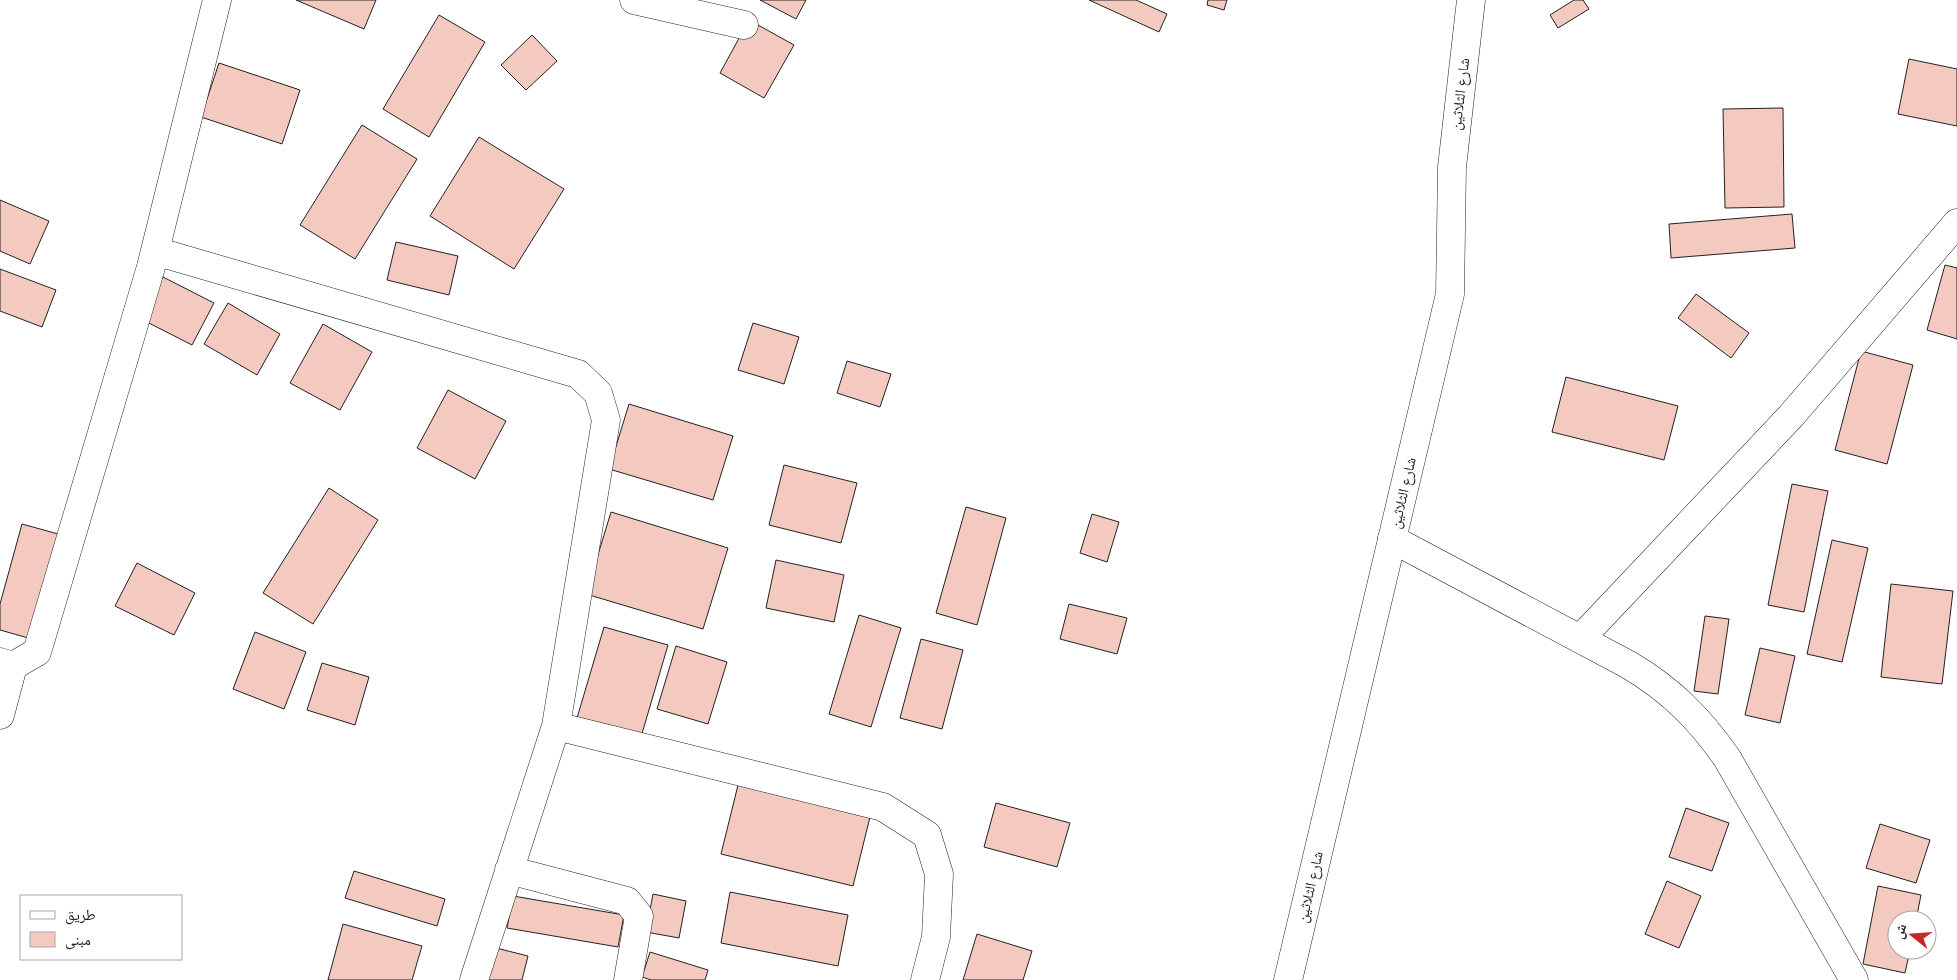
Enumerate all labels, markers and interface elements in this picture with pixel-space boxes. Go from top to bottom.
street label: شارع الثلاثين [1447,57,1474,131]
street label: شارع الثلاثين [1386,455,1421,531]
street label: شارع الثلاثين [1293,849,1328,925]
legend [20,895,182,960]
text: طريق [65,906,96,925]
north arrow [1887,910,1937,960]
text: ش [1890,922,1910,941]
text: مبنى [65,931,91,950]

